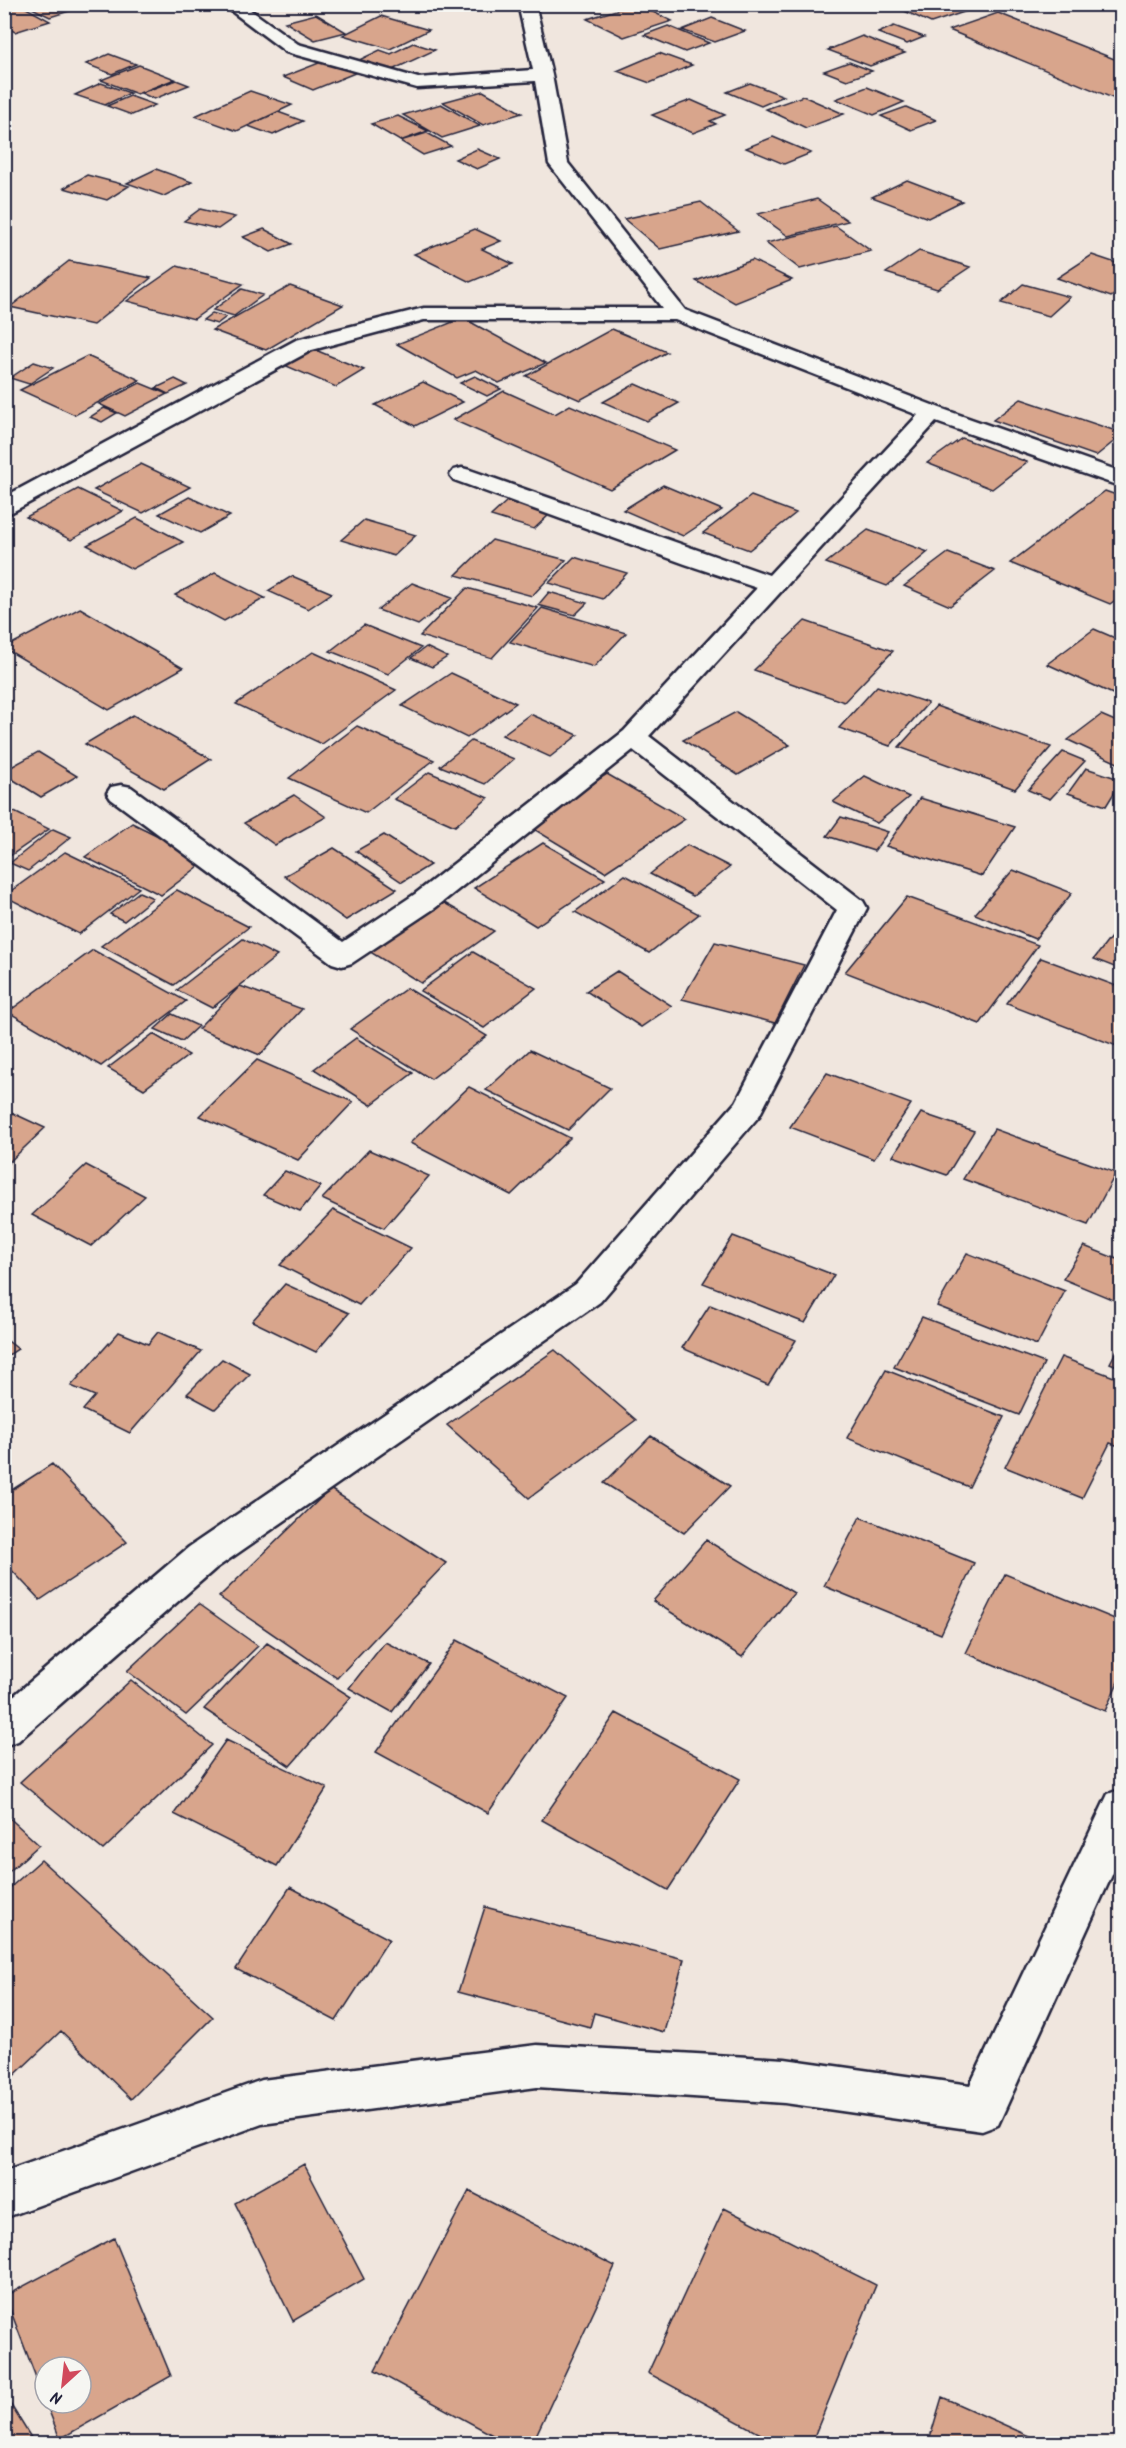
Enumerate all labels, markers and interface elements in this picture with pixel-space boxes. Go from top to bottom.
north arrow [33,2355,93,2415]
text: N [47,2384,67,2410]

